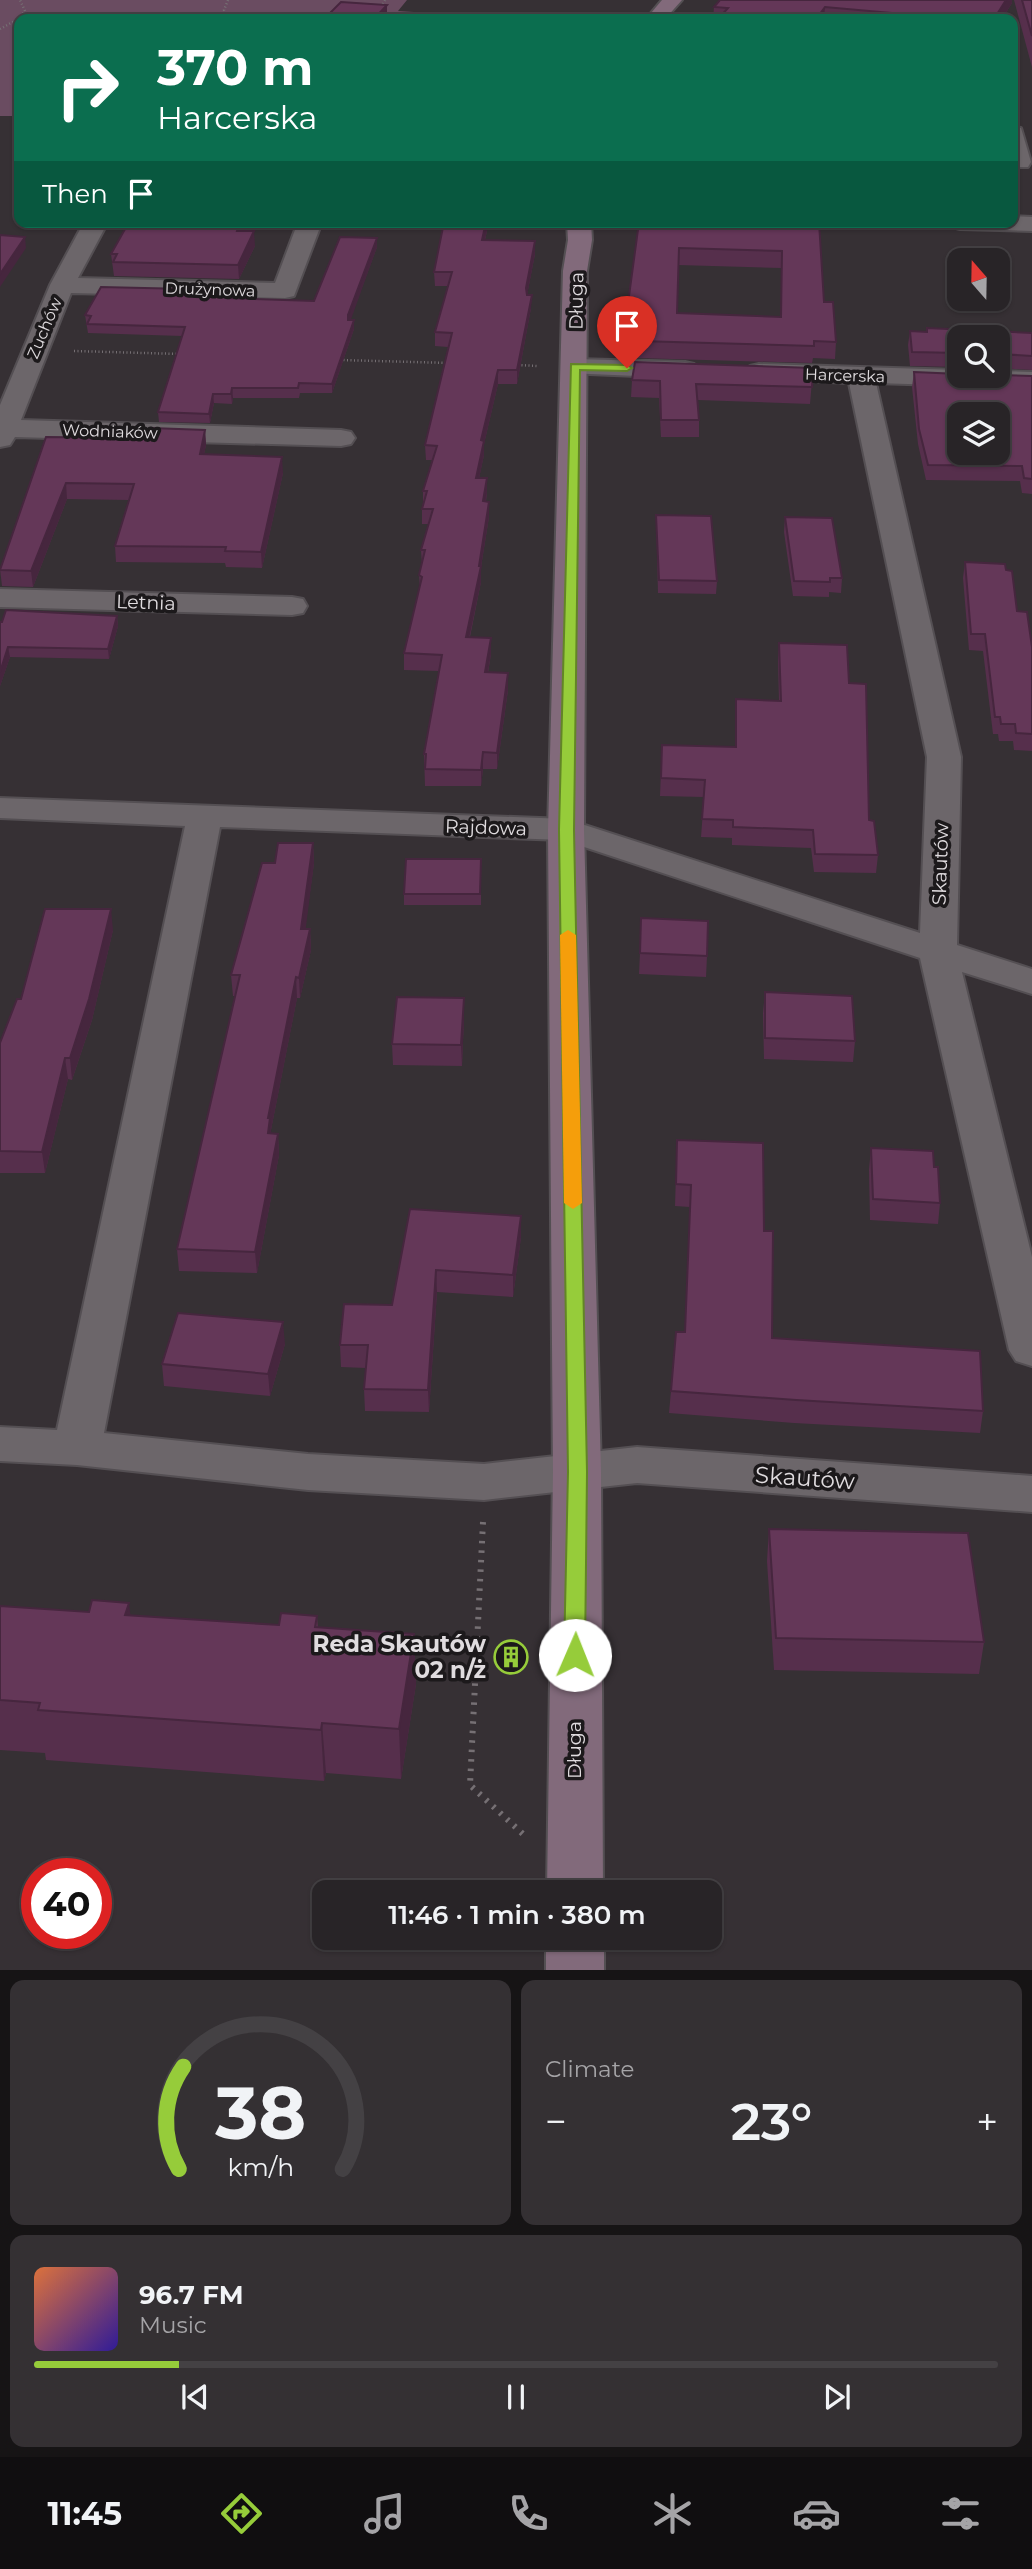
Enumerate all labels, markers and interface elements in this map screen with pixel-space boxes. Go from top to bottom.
text: 370 m [157,38,314,97]
icon: right [42,42,133,133]
text: Harcerska [157,98,317,137]
icon: arrive [122,175,160,213]
text: Then [42,178,108,210]
north arrow [947,248,1010,312]
map controls [947,248,1010,465]
street label: Długa [564,272,589,330]
street label: Drużynowa [164,278,256,301]
street label: Zuchów [23,295,66,362]
pin [597,296,657,368]
icon: arrive [608,307,646,345]
button: search [947,325,1010,388]
street label: Harcerska [805,365,885,386]
button: layers [947,402,1010,465]
street label: Wodniaków [62,420,158,443]
street label: Letnia [116,590,176,615]
street label: Rajdowa [445,815,527,840]
street label: Skautów [928,822,953,906]
street label: Skautów [754,1461,857,1496]
position arrow [538,1618,612,1692]
place label: Reda Skautów 02 n/ż [313,1630,486,1684]
building icon: Reda Skautów 02 n/ż [492,1638,530,1676]
street label: Długa [563,1721,586,1779]
speed limit sign: 40 [21,1858,112,1949]
text: 11:46 · 1 min · 380 m [388,1899,646,1931]
text: Climate [545,2055,634,2083]
text: 38 [214,2069,306,2157]
text: 23° [731,2090,812,2153]
text: − [545,2098,567,2145]
text: + [976,2098,998,2145]
text: km/h [227,2151,294,2181]
text: 96.7 FM [139,2279,244,2311]
text: Music [139,2311,207,2339]
icon: previous [176,2378,214,2416]
icon: pause [497,2378,535,2416]
icon: next [818,2378,856,2416]
icon: directions [217,2489,266,2538]
icon: music [360,2489,409,2538]
icon: phone [504,2489,553,2538]
icon: climate [648,2489,697,2538]
icon: car [792,2489,841,2538]
icon: filters [936,2489,985,2538]
text: 11:45 [47,2494,122,2533]

